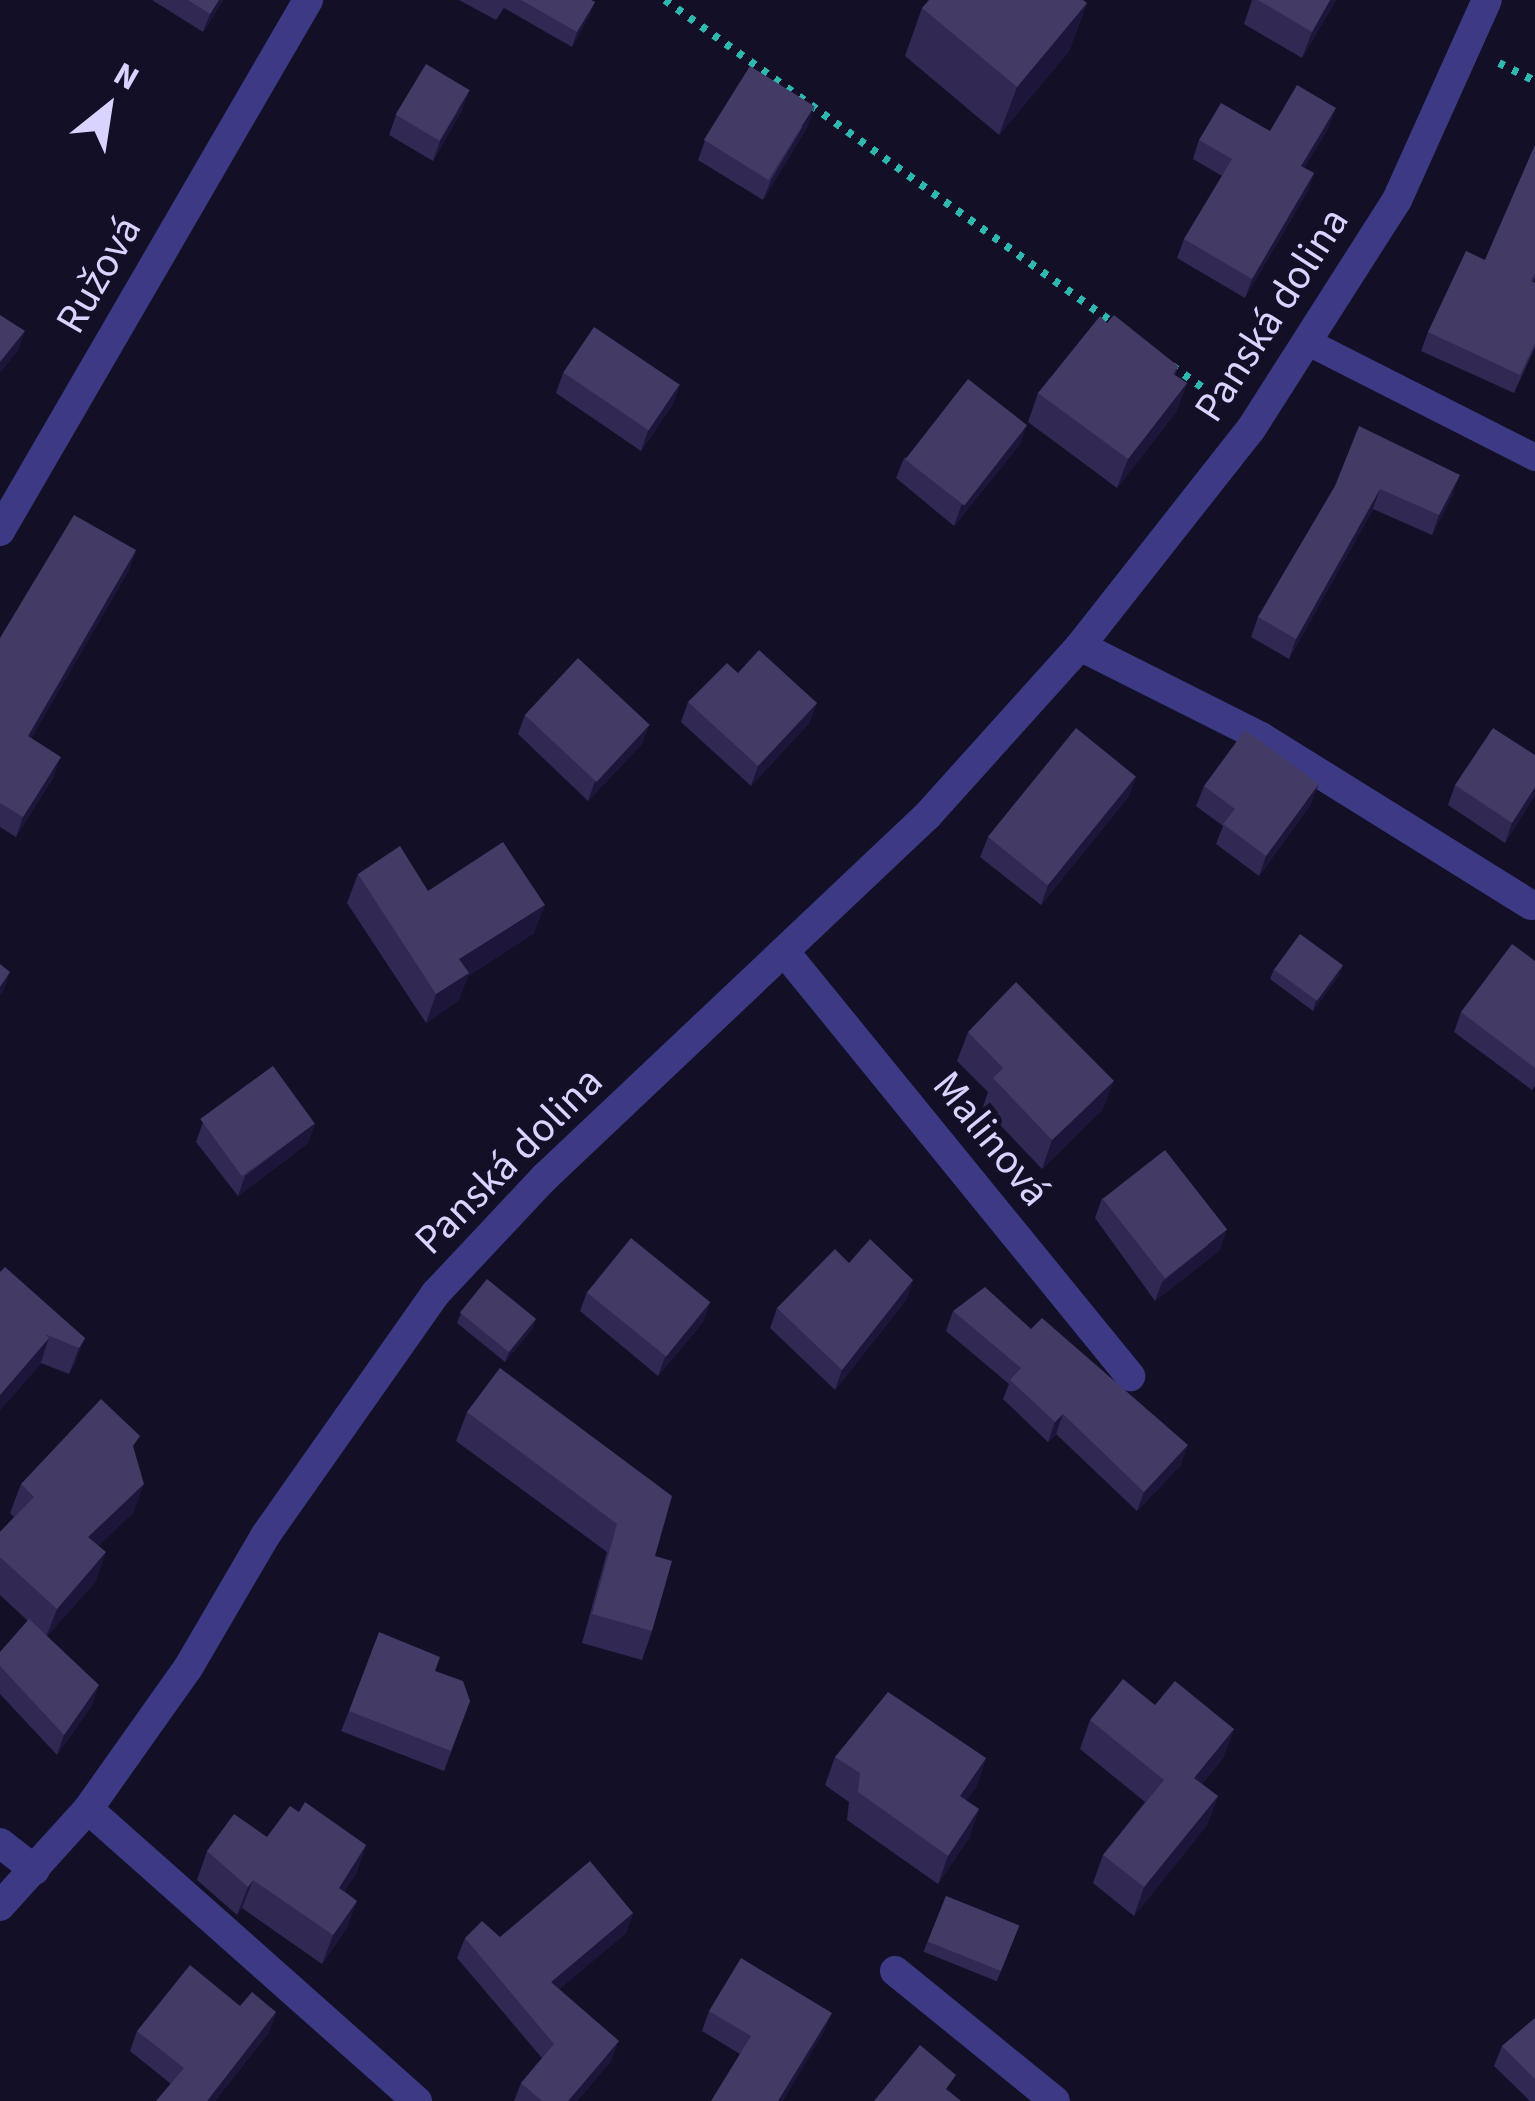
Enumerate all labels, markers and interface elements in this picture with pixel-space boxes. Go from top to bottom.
north arrow [48,48,168,168]
text: N [105,51,147,102]
street label: Panská dolina [1184,199,1360,431]
street label: Ružová [45,208,153,342]
street label: Panská dolina [405,1057,613,1265]
street label: Malinová [922,1062,1060,1216]

